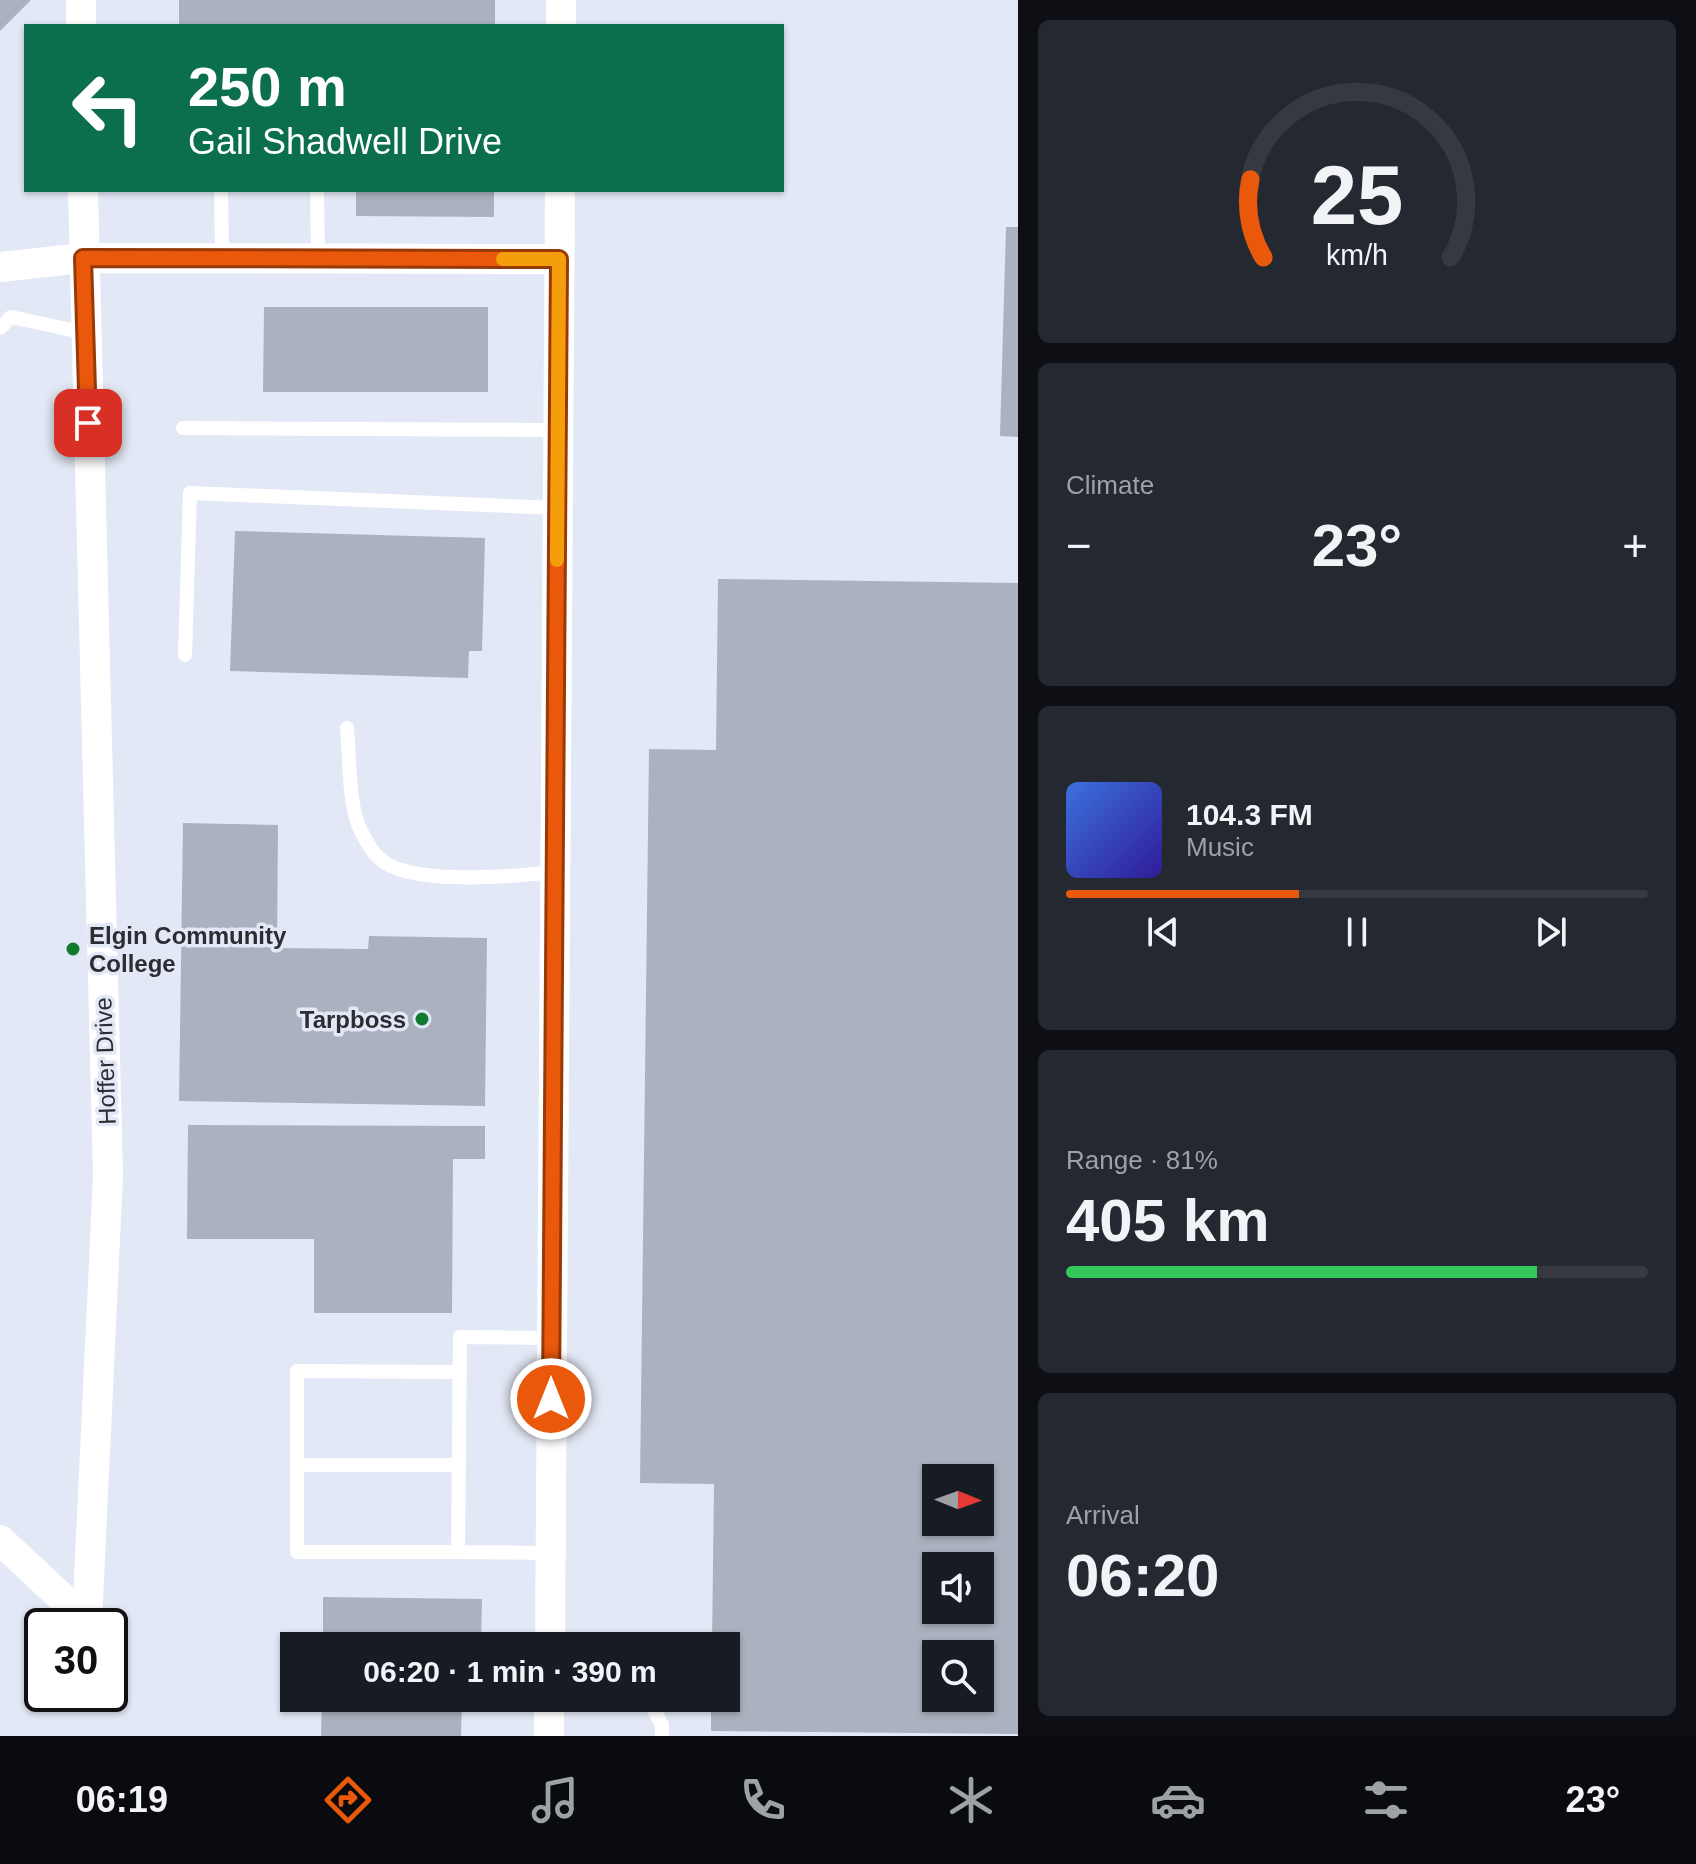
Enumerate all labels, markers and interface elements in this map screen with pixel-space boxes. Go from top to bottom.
text: 250 m [188,55,347,118]
icon: left [56,56,160,160]
text: Gail Shadwell Drive [188,121,502,162]
text: 25 [1311,148,1403,241]
text: km/h [1326,239,1388,271]
pin [54,389,122,457]
icon: arrive [66,401,110,445]
text: Climate [1066,470,1154,500]
text: 23° [1312,512,1402,579]
text: − [1066,521,1092,570]
text: + [1622,521,1648,570]
text: 104.3 FM [1186,798,1313,831]
text: Music [1186,832,1254,862]
icon: previous [1141,910,1185,954]
icon: pause [1335,910,1379,954]
icon: next [1529,910,1573,954]
place label: Elgin Community College [89,922,287,977]
marker: Elgin Community College [64,940,82,958]
street label: Hoffer Drive [89,997,121,1125]
place label: Tarpboss [300,1006,406,1033]
marker: Tarpboss [413,1010,431,1028]
text: Range · 81% [1066,1145,1218,1175]
text: 405 km [1066,1187,1270,1254]
position arrow [509,1357,593,1441]
north arrow [922,1464,994,1536]
map controls [922,1464,994,1712]
text: Arrival [1066,1500,1140,1530]
text: 06:20 [1066,1542,1219,1609]
button: sound [922,1552,994,1624]
speed limit sign: 30 [24,1608,128,1712]
button: search [922,1640,994,1712]
text: 06:20 · 1 min · 390 m [363,1655,657,1688]
icon: directions [320,1772,376,1828]
icon: music [527,1772,583,1828]
icon: phone [735,1772,791,1828]
icon: climate [943,1772,999,1828]
icon: car [1150,1772,1206,1828]
icon: filters [1358,1772,1414,1828]
text: 06:19 [76,1779,168,1820]
text: 23° [1566,1779,1620,1820]

